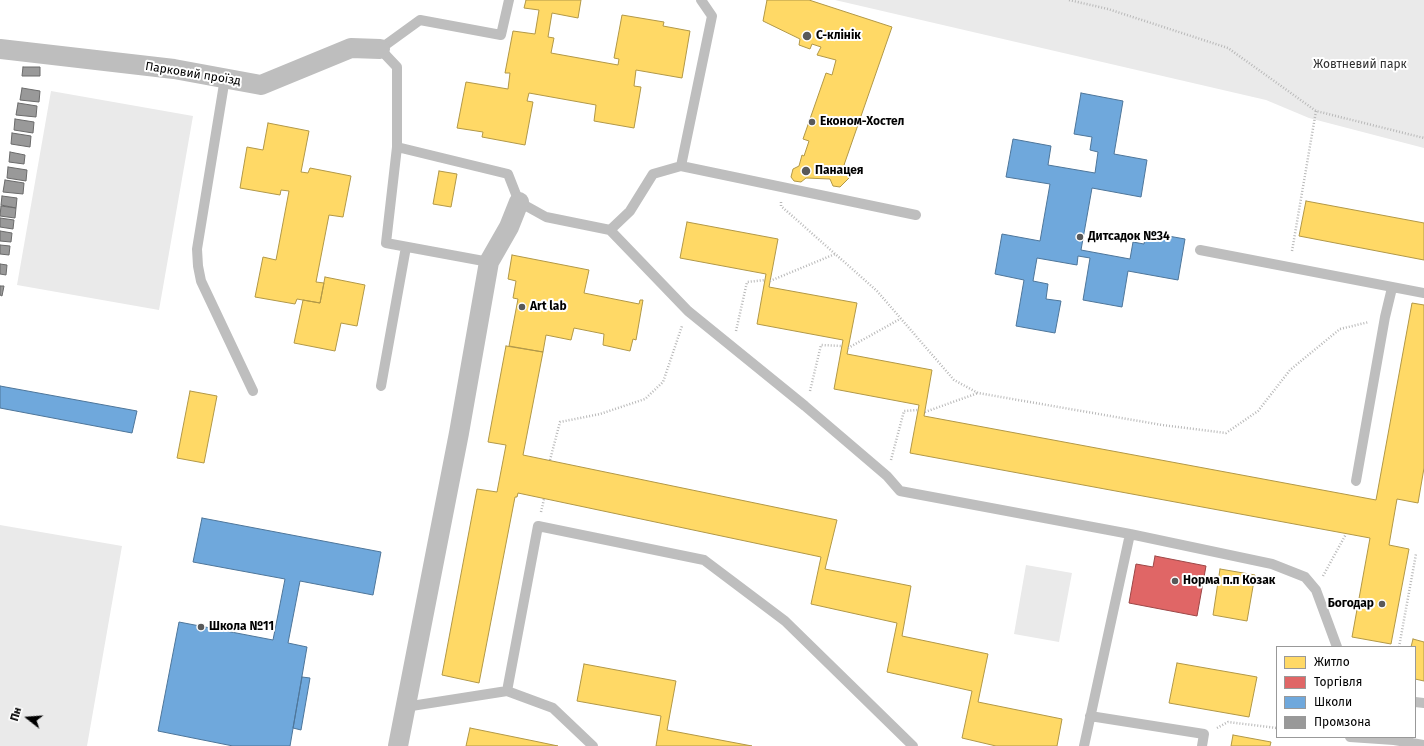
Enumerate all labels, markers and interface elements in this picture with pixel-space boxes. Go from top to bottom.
place label: С-клінік [816,29,861,43]
marker: С-клінік [801,30,813,42]
park label: Жовтневий парк [1313,58,1407,72]
street label: Парковий проїзд [144,59,242,89]
place label: Економ-Хостел [820,115,904,129]
marker: Економ-Хостел [807,117,817,127]
place label: Панацея [815,164,863,178]
marker: Панацея [800,165,812,177]
place label: Дитсадок №34 [1088,230,1170,244]
marker: Дитсадок №34 [1075,232,1085,242]
place label: Art lab [530,300,567,314]
marker: Art lab [517,302,527,312]
place label: Норма п.п Козак [1183,574,1275,588]
marker: Норма п.п Козак [1170,576,1180,586]
place label: Богодар [1328,597,1374,611]
marker: Богодар [1377,599,1387,609]
place label: Школа №11 [209,620,274,634]
marker: Школа №11 [196,622,206,632]
legend [1276,646,1416,738]
text: Житло [1314,655,1350,669]
text: Торгівля [1314,675,1362,689]
text: Школи [1314,695,1352,709]
north arrow [8,698,48,738]
text: Пн [8,706,24,723]
text: Промзона [1314,715,1371,729]

